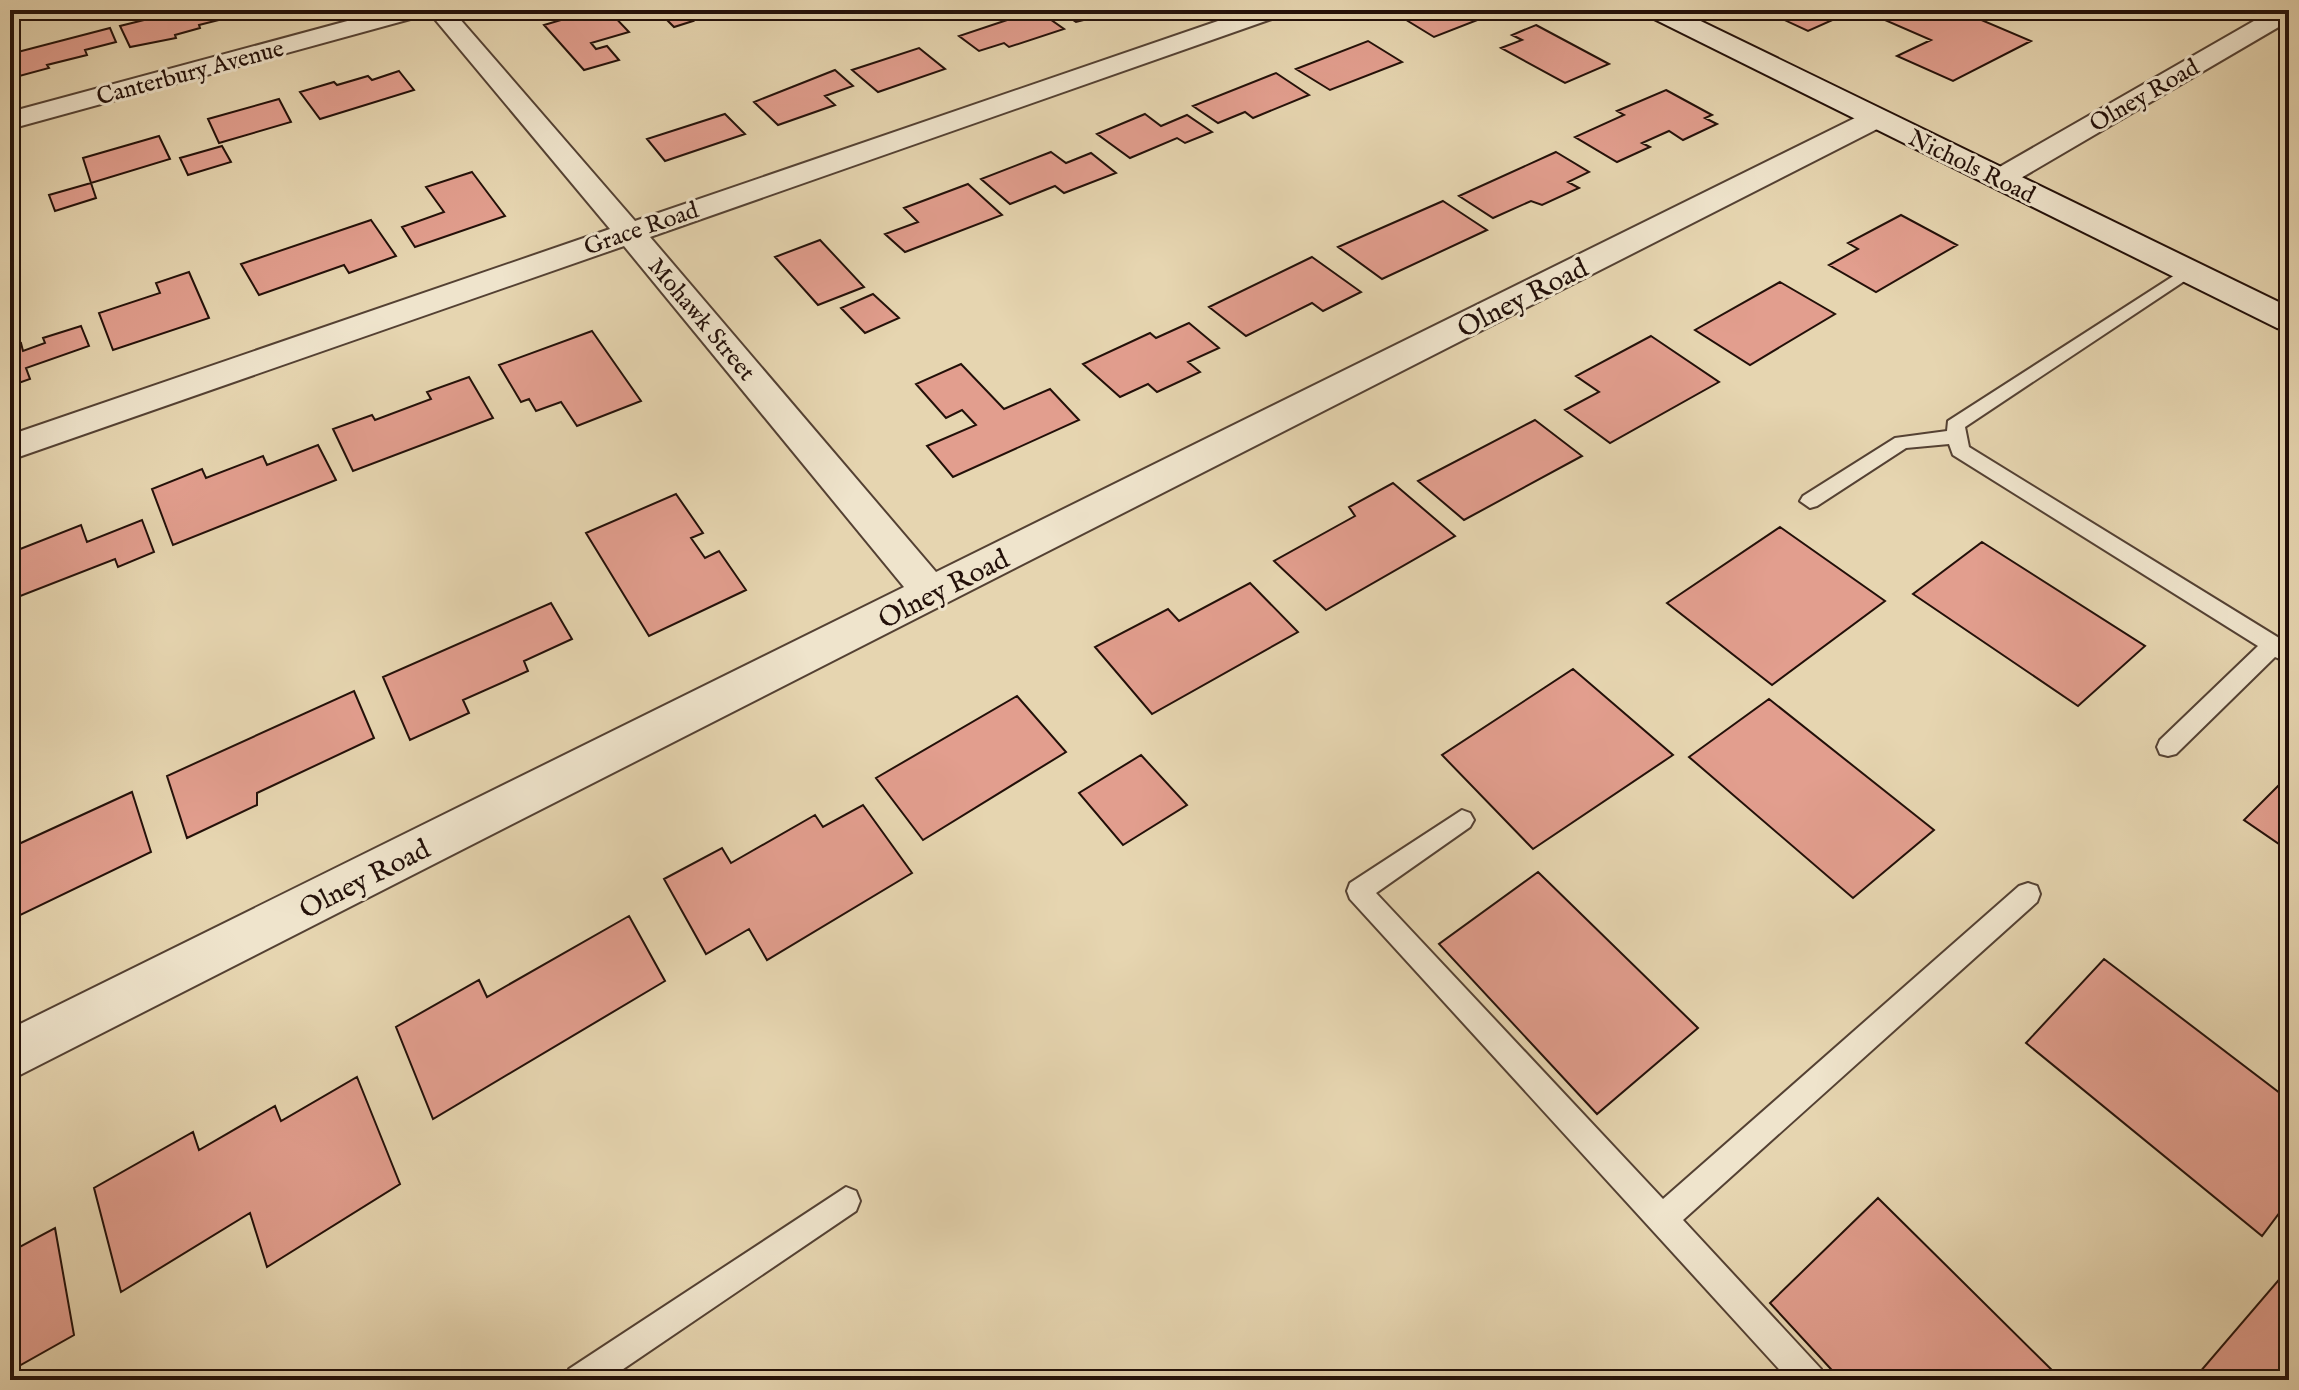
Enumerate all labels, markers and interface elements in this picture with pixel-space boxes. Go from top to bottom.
street label: Canterbury Avenue [93,34,287,113]
street label: Olney Road [2084,52,2205,140]
street label: Nichols Road [1903,123,2040,211]
street label: Grace Road [580,195,703,263]
street label: Olney Road [1452,251,1594,347]
street label: Mohawk Street [640,252,761,388]
street label: Olney Road [873,542,1015,638]
street label: Olney Road [294,832,436,928]

